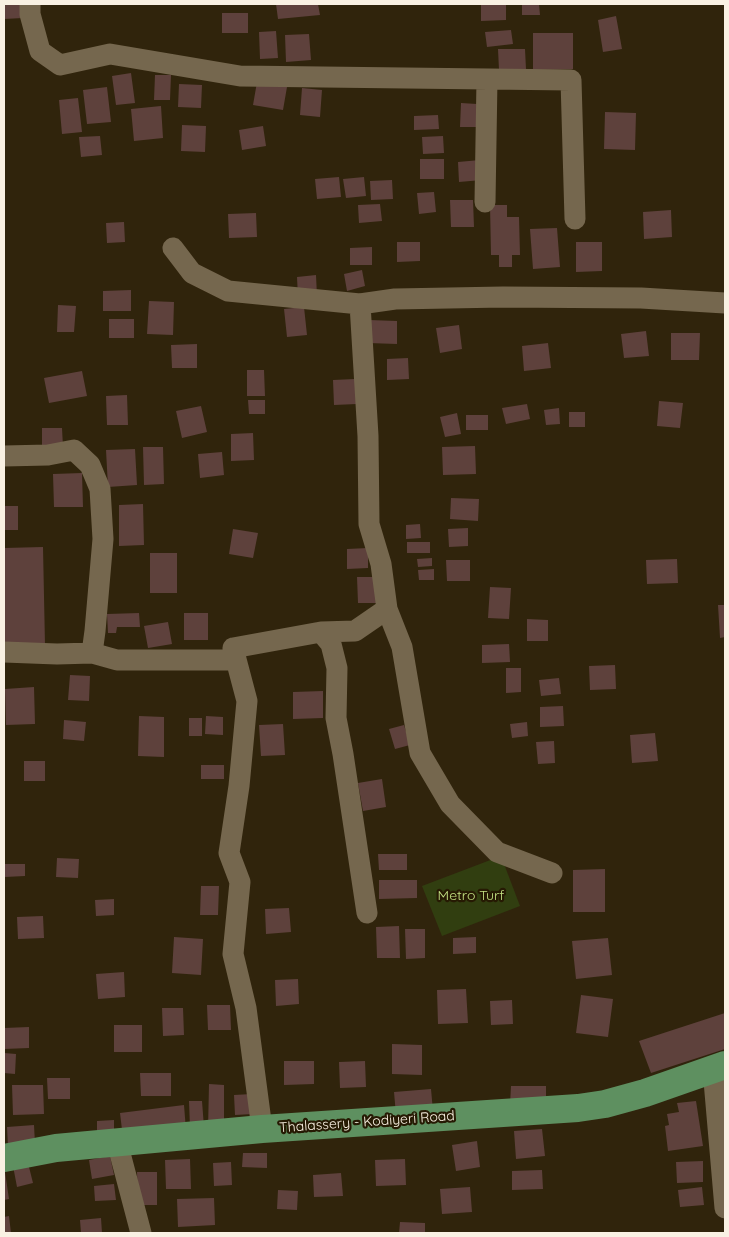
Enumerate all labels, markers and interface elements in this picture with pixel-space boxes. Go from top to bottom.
park label: Metro Turf [438,888,504,904]
street label: Thalassery - Kodiyeri Road [279,1107,455,1137]

